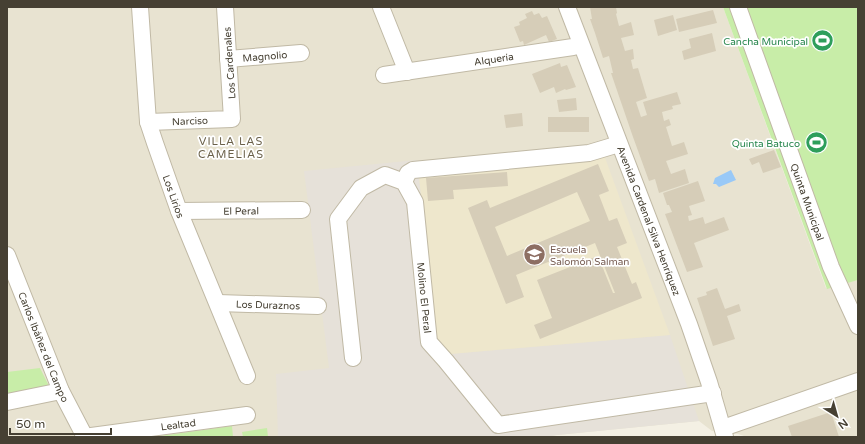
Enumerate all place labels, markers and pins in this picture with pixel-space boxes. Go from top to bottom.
sports icon: Cancha Municipal [810,28,836,54]
place label: Cancha Municipal [723,36,808,48]
sports icon: Quinta Batuco [803,130,829,156]
place label: Quinta Batuco [732,138,800,150]
school or university icon: Escuela Salomón Salman [521,242,547,268]
place label: Escuela Salomón Salman [550,244,629,268]

